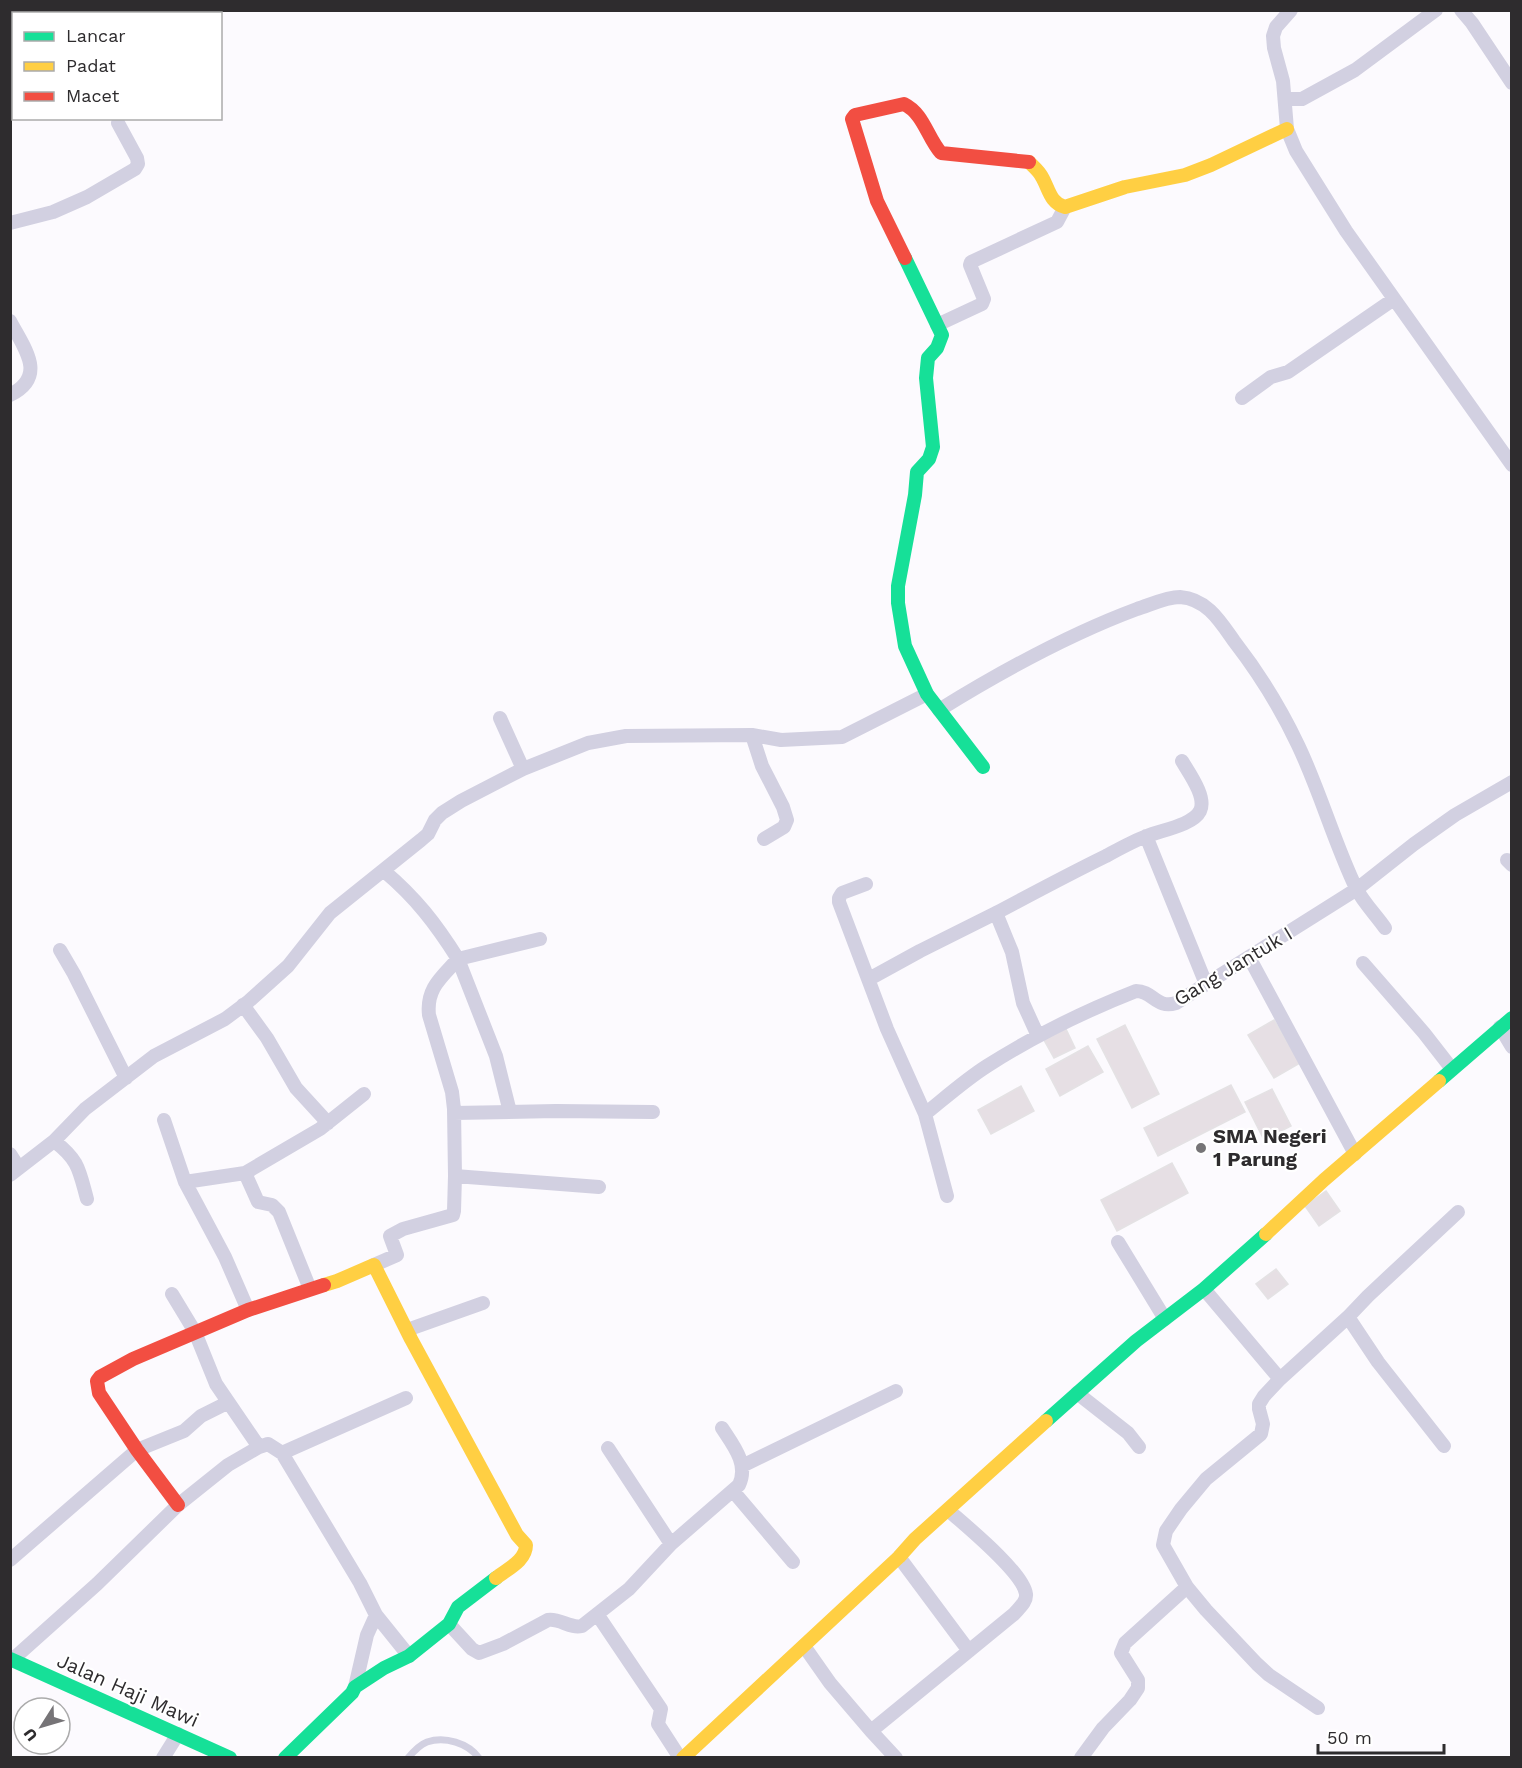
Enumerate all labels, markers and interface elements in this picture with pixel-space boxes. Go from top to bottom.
legend [12,12,222,120]
text: Lancar [66,25,126,46]
text: Padat [66,55,116,76]
text: Macet [66,85,120,106]
street label: Gang Jantuk I [1169,921,1297,1011]
place label: SMA Negeri 1 Parung [1213,1124,1326,1171]
marker: SMA Negeri 1 Parung [1194,1141,1208,1155]
street label: Jalan Haji Mawi [54,1648,202,1732]
north arrow [12,1696,72,1756]
scale bar [1318,1717,1444,1755]
text: U [19,1724,41,1745]
text: 50 m [1327,1727,1372,1748]

